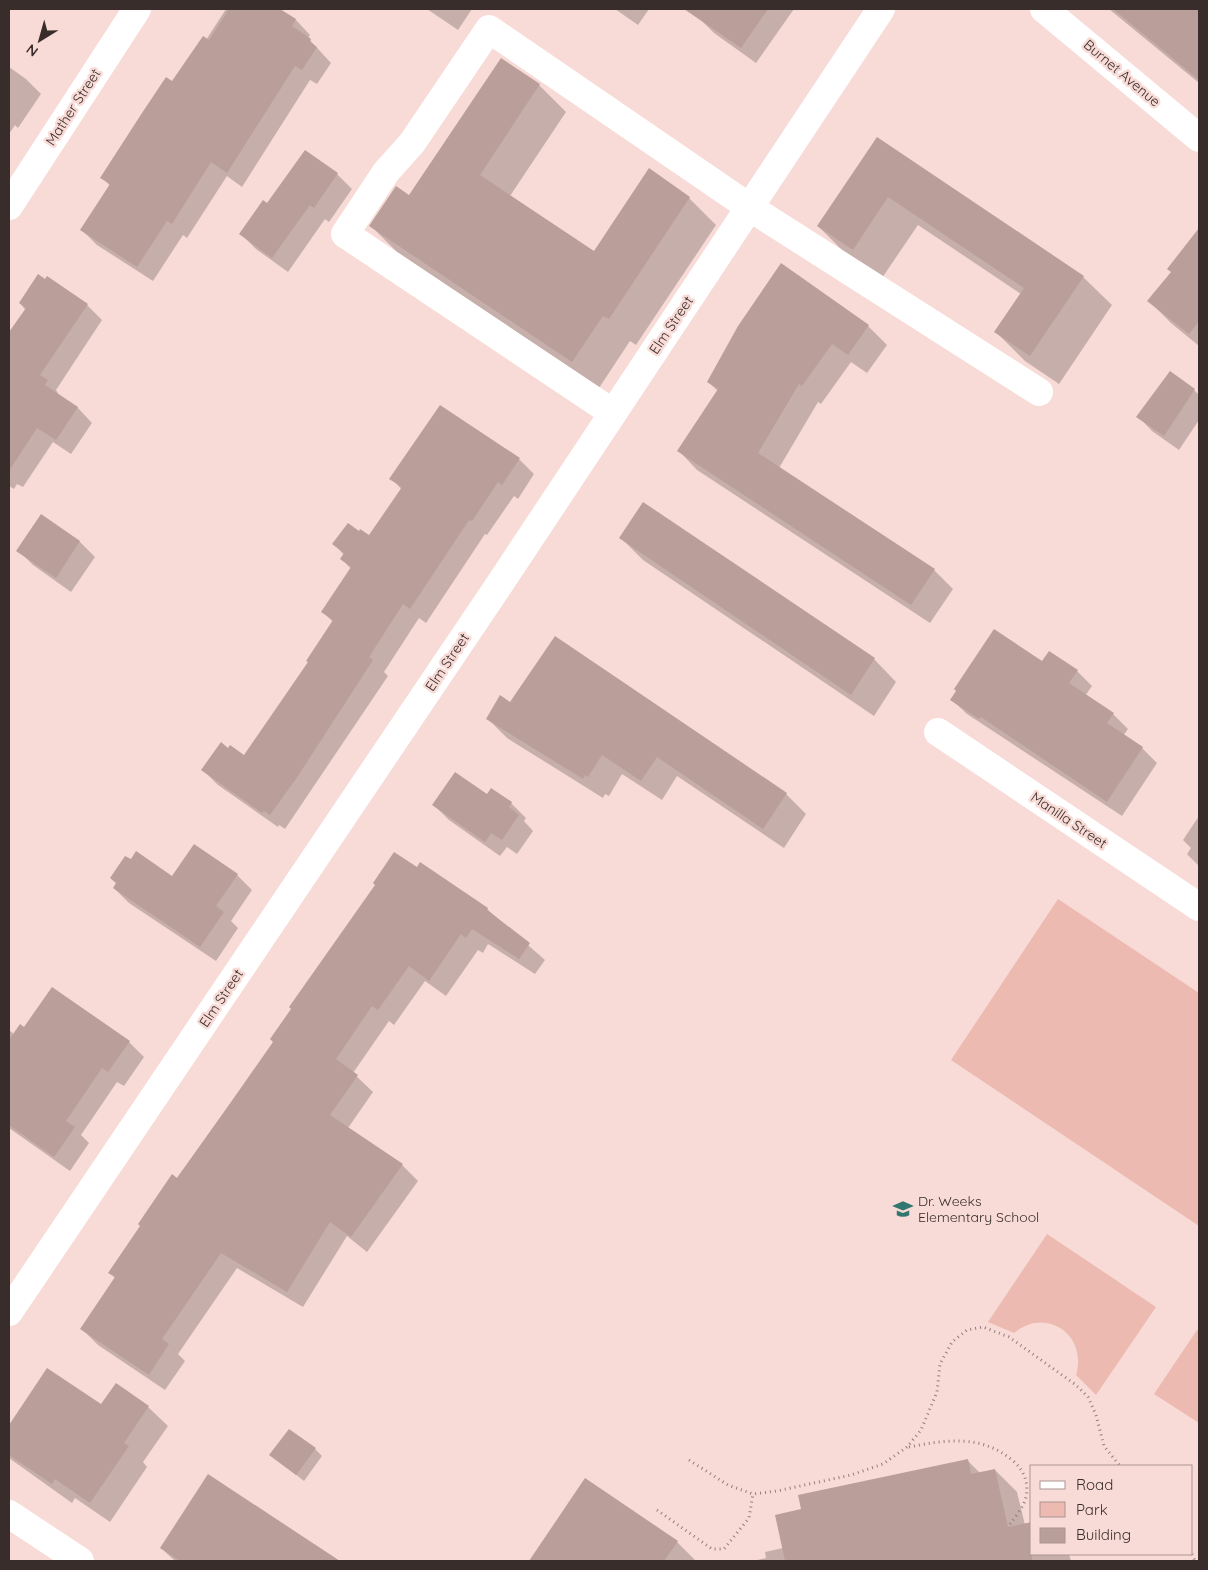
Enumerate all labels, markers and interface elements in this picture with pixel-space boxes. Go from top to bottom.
north arrow [15,15,65,65]
street label: Burnet Avenue [1080,36,1164,110]
text: N [23,40,42,61]
street label: Mather Street [41,65,105,149]
street label: Elm Street [645,292,697,357]
street label: Elm Street [421,629,473,694]
street label: Manilla Street [1027,788,1111,852]
street label: Elm Street [195,965,247,1030]
place label: Dr. Weeks Elementary School [918,1192,1039,1226]
school or university icon: Dr. Weeks Elementary School [892,1198,914,1220]
legend [1030,1465,1193,1555]
text: Road [1076,1475,1113,1494]
text: Park [1076,1500,1108,1519]
text: Building [1076,1525,1131,1544]

